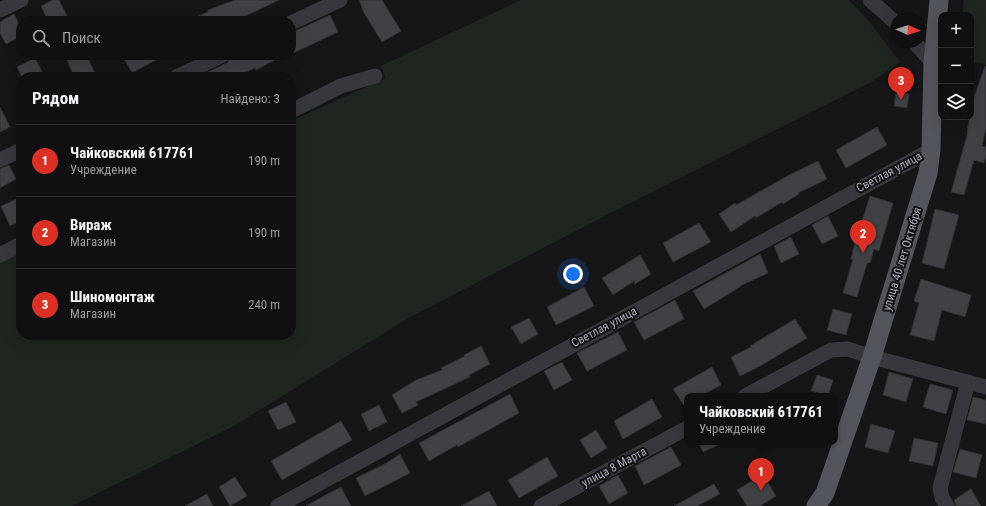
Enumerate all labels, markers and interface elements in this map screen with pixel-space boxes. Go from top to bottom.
north arrow [890,12,926,48]
map controls [938,12,974,120]
button: + [938,12,974,48]
search box [16,16,296,60]
icon: search [30,27,52,49]
text: Поиск [62,29,101,47]
button: − [938,48,974,84]
pin: 3 [888,67,914,100]
button: layers [938,84,974,120]
text: Рядом [32,88,79,108]
text: Найдено: 3 [220,91,280,106]
text: Чайковский 617761 [70,144,194,162]
street label: Светлая улица [854,149,925,195]
text: 1 [42,153,48,168]
text: 190 m [248,153,280,168]
text: Учреждение [70,162,137,177]
street label: улица 40 лет Октября [880,206,924,312]
text: Вираж [70,216,112,234]
pin: 2 [850,220,876,253]
text: 2 [42,225,48,240]
text: 190 m [248,225,280,240]
text: Магазин [70,234,116,249]
your location [563,264,583,284]
text: Шиномонтаж [70,288,155,306]
text: 3 [42,297,48,312]
text: 240 m [248,297,280,312]
street label: Светлая улица [569,304,640,350]
text: Магазин [70,306,116,321]
popup [684,393,838,445]
text: Чайковский 617761 [699,403,823,421]
text: Учреждение [699,421,766,436]
street label: улица 8 Марта [579,444,649,490]
pin: 1 [748,458,774,491]

